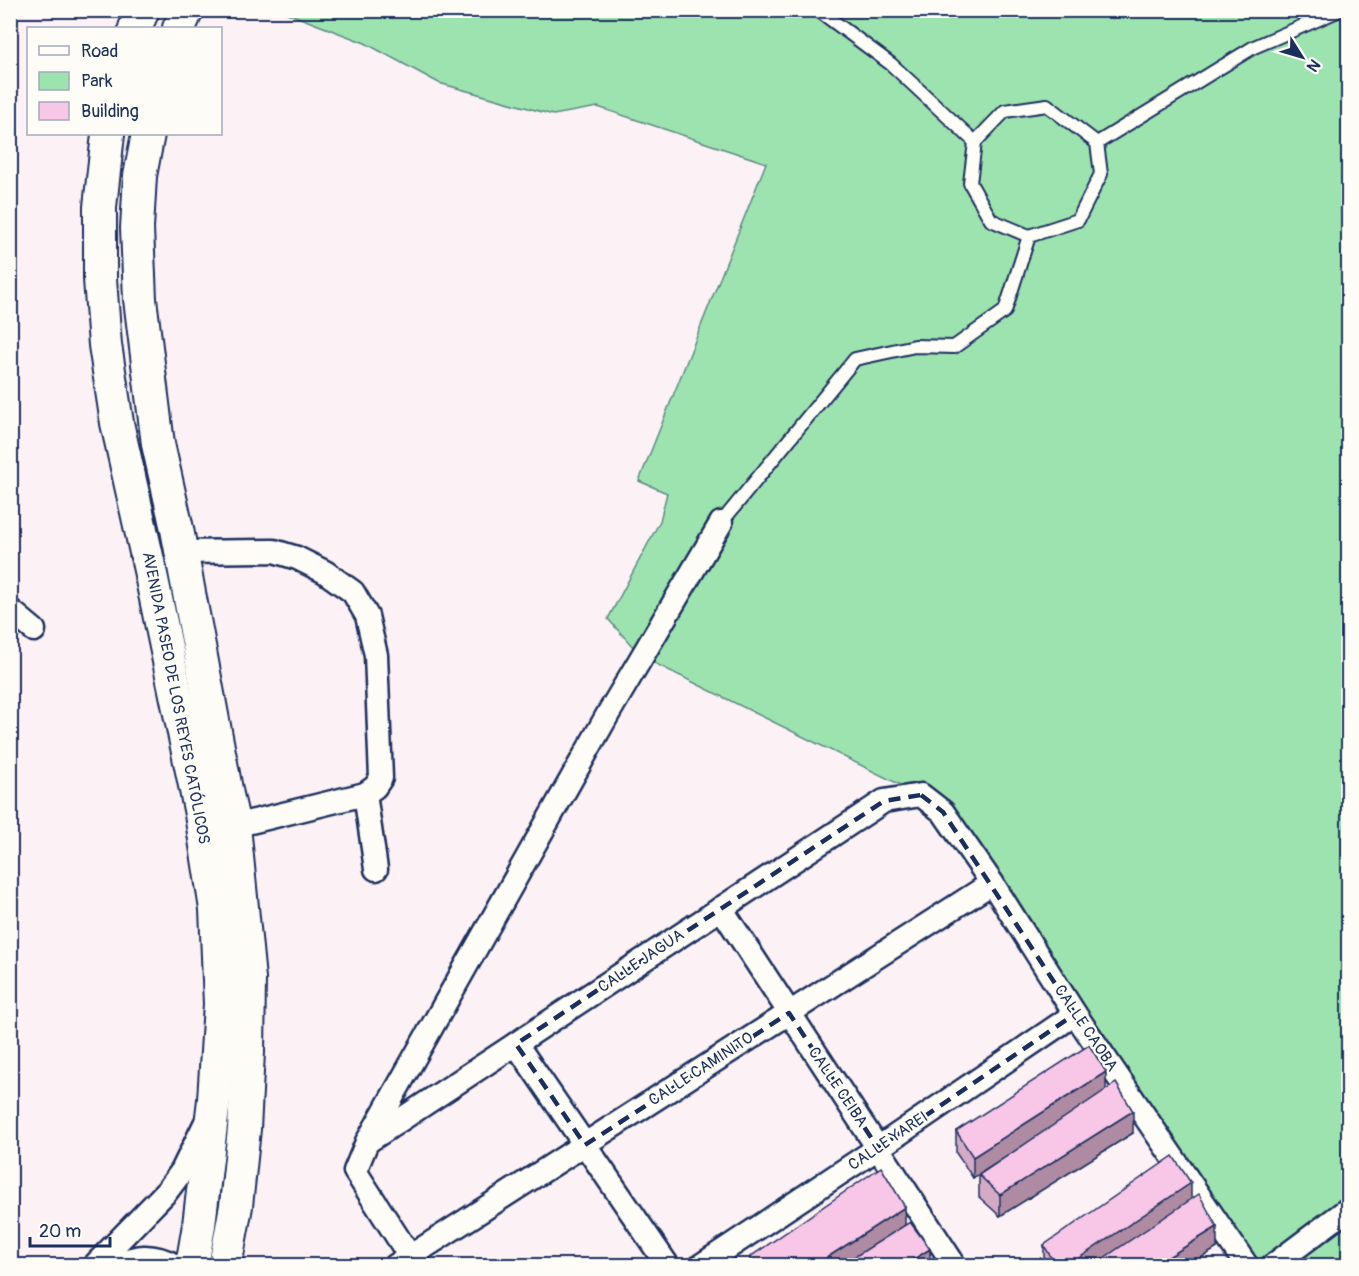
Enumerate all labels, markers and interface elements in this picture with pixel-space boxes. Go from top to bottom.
legend [27,27,222,135]
north arrow [1272,27,1332,87]
text: Road [81,40,118,63]
text: N [1302,55,1324,76]
text: Park [81,70,113,93]
text: Building [81,100,139,123]
street label: AVENIDA PASEO DE LOS REYES CATÓLICOS [138,550,215,846]
street label: CALLE JAGUA [594,925,688,997]
street label: CALLE CAOBA [1050,981,1122,1075]
street label: CALLE CAMINITO [645,1028,757,1110]
street label: CALLE CEIBA [804,1043,872,1131]
street label: CALLE YAREI [844,1107,932,1175]
scale bar [30,1210,110,1248]
text: 20 m [39,1220,81,1243]

